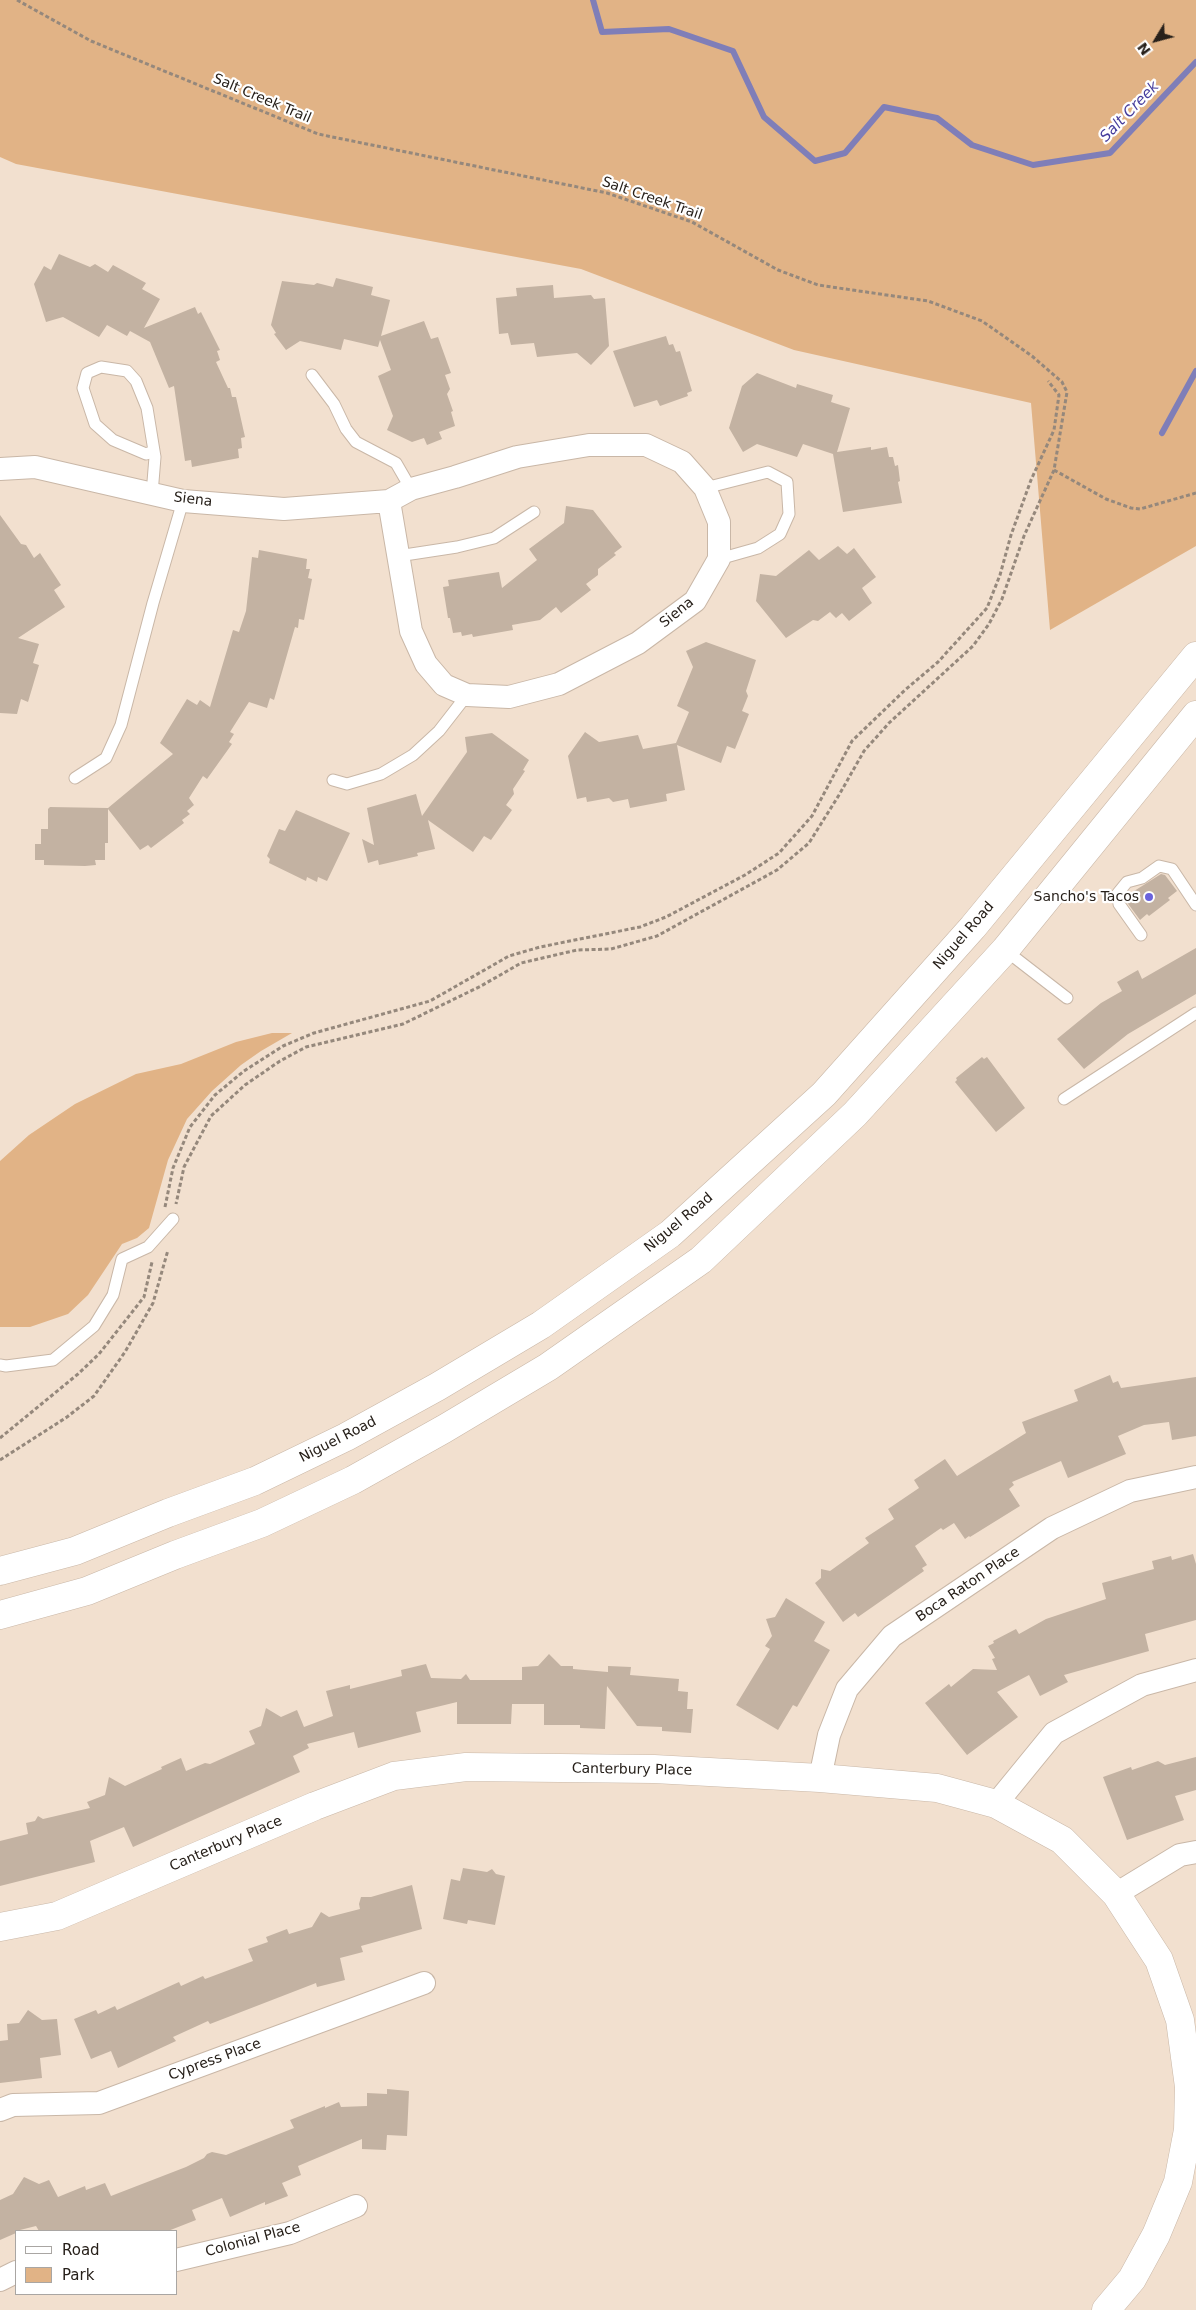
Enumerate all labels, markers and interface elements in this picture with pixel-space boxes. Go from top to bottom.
north arrow [1131,15,1181,65]
text: N [1134,40,1154,59]
street label: Salt Creek Trail [210,71,314,127]
water label: Salt Creek [1097,78,1163,146]
street label: Salt Creek Trail [600,174,704,224]
street label: Siena [173,489,213,511]
street label: Siena [657,594,697,632]
place label: Sancho's Tacos [1034,889,1139,905]
marker: Sancho's Tacos [1143,891,1155,903]
street label: Niguel Road [930,899,998,973]
street label: Niguel Road [641,1190,717,1256]
street label: Niguel Road [297,1413,379,1467]
street label: Boca Raton Place [913,1544,1023,1626]
street label: Canterbury Place [572,1761,692,1779]
street label: Canterbury Place [167,1813,285,1875]
street label: Cypress Place [166,2035,264,2085]
street label: Colonial Place [204,2219,302,2261]
legend [15,2230,178,2295]
text: Road [62,2241,100,2259]
text: Park [62,2266,94,2284]

